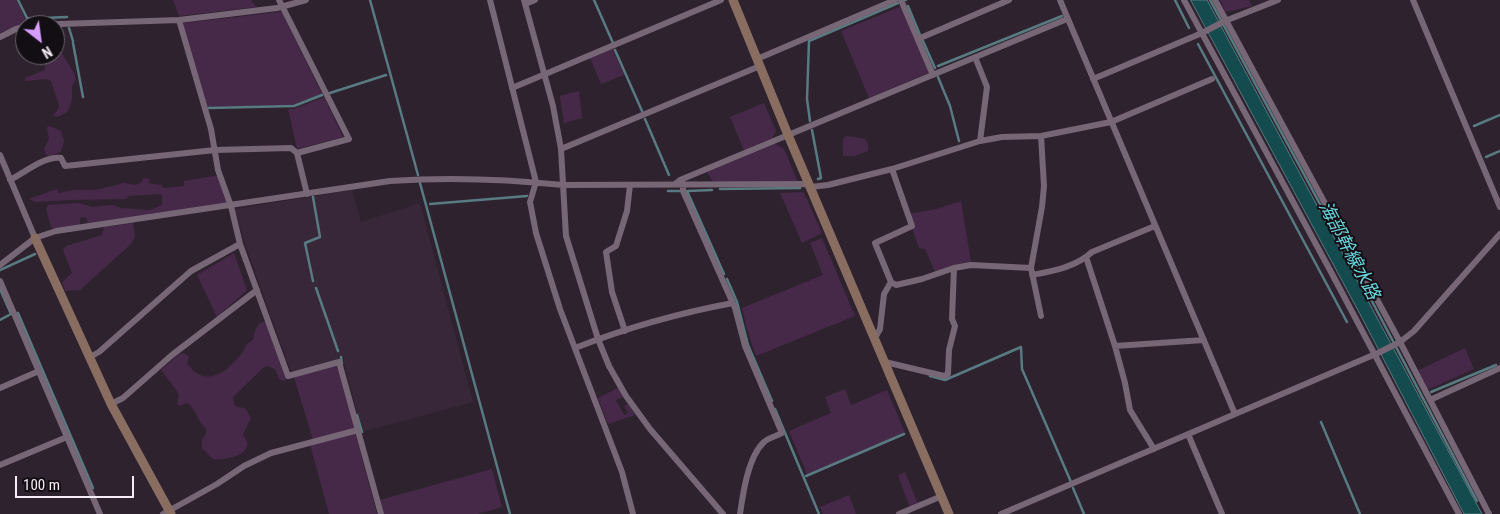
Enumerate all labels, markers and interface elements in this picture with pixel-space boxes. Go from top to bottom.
north arrow [15,15,65,65]
text: N [39,43,55,61]
water label: 海部幹線水路 [1313,198,1383,304]
scale bar [18,466,136,498]
text: 100 m [23,476,60,494]

